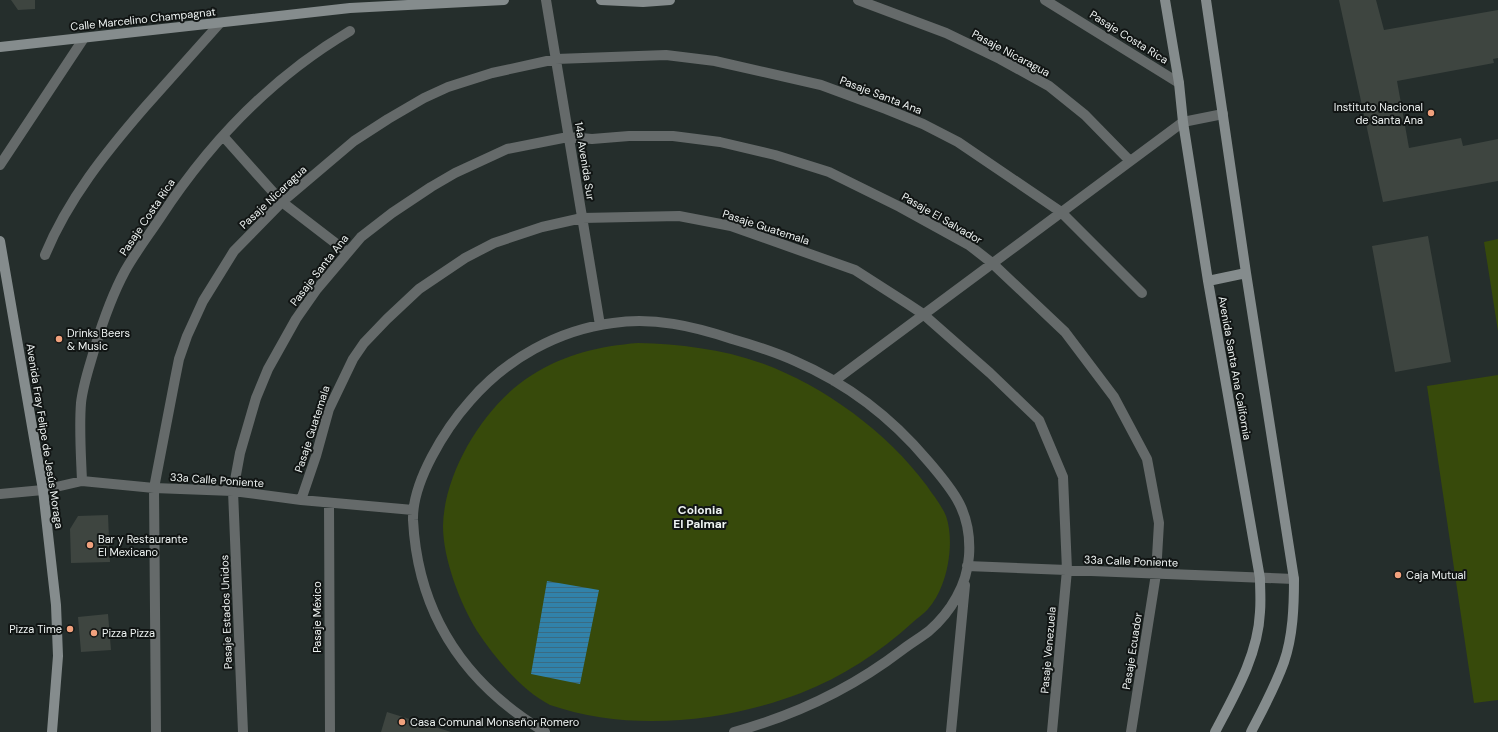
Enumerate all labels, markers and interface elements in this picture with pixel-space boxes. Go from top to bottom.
street label: Calle Marcelino Champagnat [70,4,216,34]
street label: Pasaje Costa Rica [1087,7,1171,67]
street label: Pasaje Nicaragua [970,27,1052,79]
street label: Pasaje Santa Ana [838,73,924,117]
place label: Instituto Nacional de Santa Ana [1334,100,1423,127]
marker: Instituto Nacional de Santa Ana [1426,108,1436,118]
street label: 14a Avenida Sur [572,121,598,201]
street label: Pasaje Nicaragua [237,162,309,232]
street label: Pasaje Costa Rica [116,176,178,258]
street label: Pasaje El Salvador [899,189,985,247]
street label: Pasaje Guatemala [721,206,811,248]
street label: Pasaje Santa Ana [287,231,351,309]
street label: Avenida Santa Ana California [1215,295,1255,441]
place label: Drinks Beers & Music [67,326,130,353]
marker: Drinks Beers & Music [54,334,64,344]
street label: Avenida Fray Felipe de Jesús Moraga [23,342,67,530]
street label: Pasaje Guatemala [291,384,333,474]
street label: 33a Calle Poniente [169,470,265,490]
district label: Colonia El Palmar [673,502,727,532]
place label: Bar y Restaurante El Mexicano [98,532,188,559]
marker: Bar y Restaurante El Mexicano [85,540,95,550]
street label: 33a Calle Poniente [1084,552,1178,570]
street label: Pasaje Estados Unidos [217,555,235,669]
place label: Caja Mutual [1406,568,1466,582]
marker: Caja Mutual [1393,570,1403,580]
street label: Pasaje México [310,581,324,653]
street label: Pasaje Venezuela [1037,606,1059,694]
street label: Pasaje Ecuador [1119,612,1145,690]
place label: Pizza Time [9,622,62,636]
marker: Pizza Time [65,624,75,634]
place label: Pizza Pizza [102,626,155,640]
marker: Pizza Pizza [89,628,99,638]
place label: Casa Comunal Monseñor Romero [410,715,579,729]
marker: Casa Comunal Monseñor Romero [397,717,407,727]

